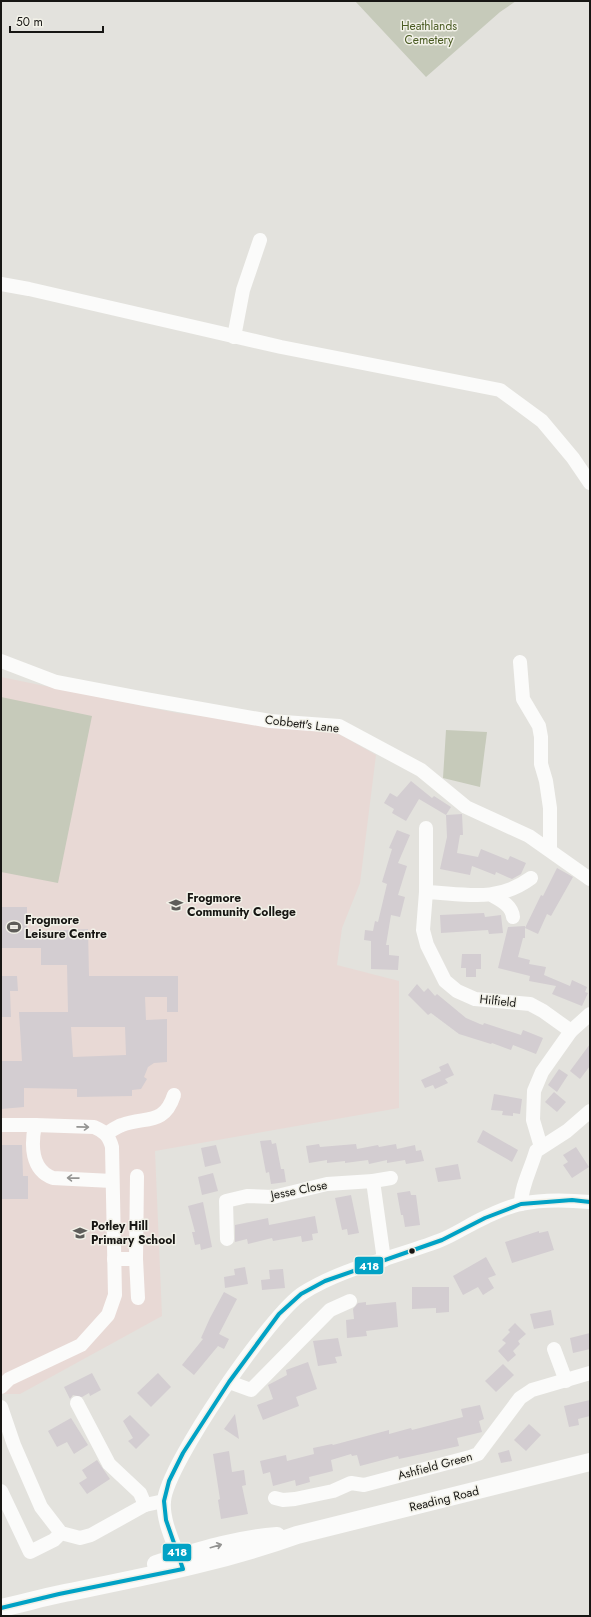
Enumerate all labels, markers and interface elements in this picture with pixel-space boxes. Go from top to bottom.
scale bar [10,8,103,34]
text: 50 m [16,13,43,31]
park label: Heathlands Cemetery [401,17,457,49]
street label: Cobbett's Lane [264,711,340,737]
place label: Frogmore Community College [187,889,296,921]
school or university icon: Frogmore Community College [168,897,184,913]
place label: Frogmore Leisure Centre [25,911,107,943]
sports icon: Frogmore Leisure Centre [6,919,22,935]
street label: Hilfield [479,990,517,1012]
one-way arrow [76,1123,89,1130]
one-way arrow [67,1174,80,1182]
street label: Jesse Close [267,1176,329,1205]
place label: Potley Hill Primary School [91,1217,176,1249]
school or university icon: Potley Hill Primary School [72,1225,88,1241]
unlabelled marker [407,1246,417,1256]
line badge: 418 [354,1256,384,1275]
text: 418 [359,1258,379,1274]
street label: Ashfield Green [396,1447,474,1485]
street label: Reading Road [407,1482,481,1516]
one-way arrow [209,1542,222,1549]
line badge: 418 [162,1543,192,1562]
text: 418 [167,1544,187,1560]

